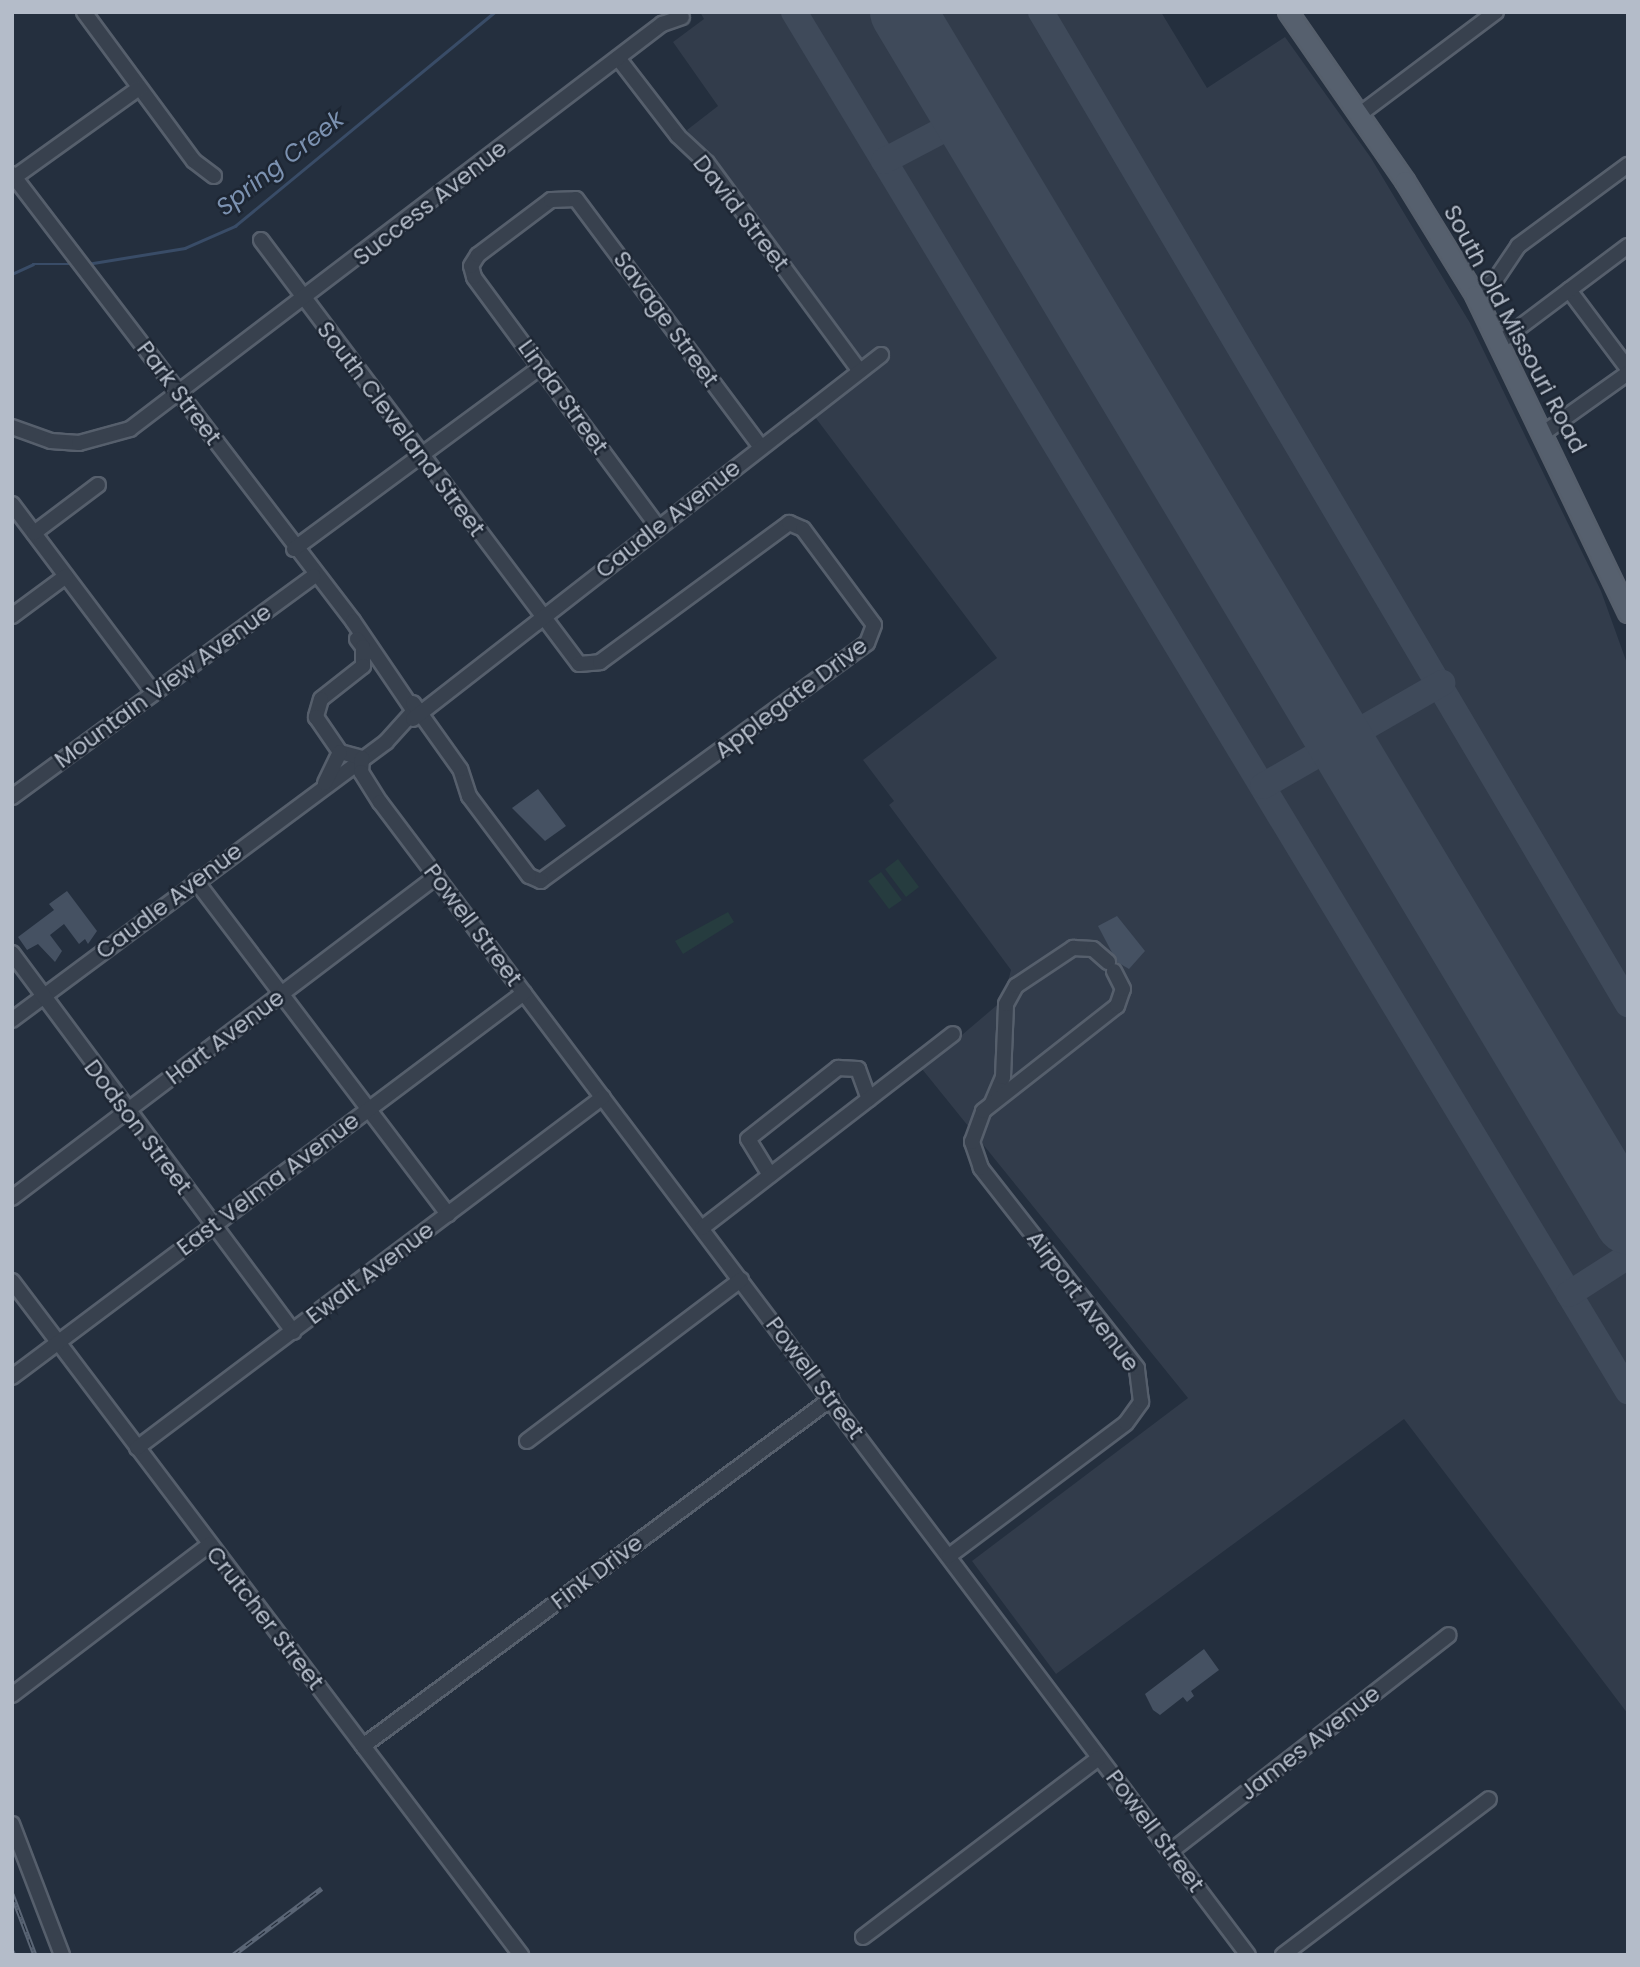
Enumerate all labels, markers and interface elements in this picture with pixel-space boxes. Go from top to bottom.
water label: Spring Creek [211,104,349,222]
street label: Success Avenue [348,135,512,271]
street label: David Street [687,150,795,276]
street label: South Old Missouri Road [1438,200,1592,458]
street label: Savage Street [608,246,724,392]
street label: South Cleveland Street [311,316,491,542]
street label: Linda Street [512,334,614,460]
street label: Park Street [131,336,227,450]
street label: Caudle Avenue [590,454,746,584]
street label: Mountain View Avenue [49,598,277,774]
street label: Applegate Drive [709,632,873,764]
street label: Caudle Avenue [90,837,248,965]
street label: Powell Street [418,858,528,992]
street label: Hart Avenue [160,984,290,1090]
street label: Dodson Street [78,1054,198,1200]
street label: East Velma Avenue [171,1106,365,1262]
street label: Ewalt Avenue [301,1216,439,1330]
street label: Airport Avenue [1021,1225,1145,1377]
street label: Powell Street [760,1311,870,1445]
street label: Fink Drive [546,1529,648,1615]
street label: Crutcher Street [200,1541,330,1695]
street label: James Avenue [1234,1680,1386,1806]
street label: Powell Street [1100,1764,1210,1898]

